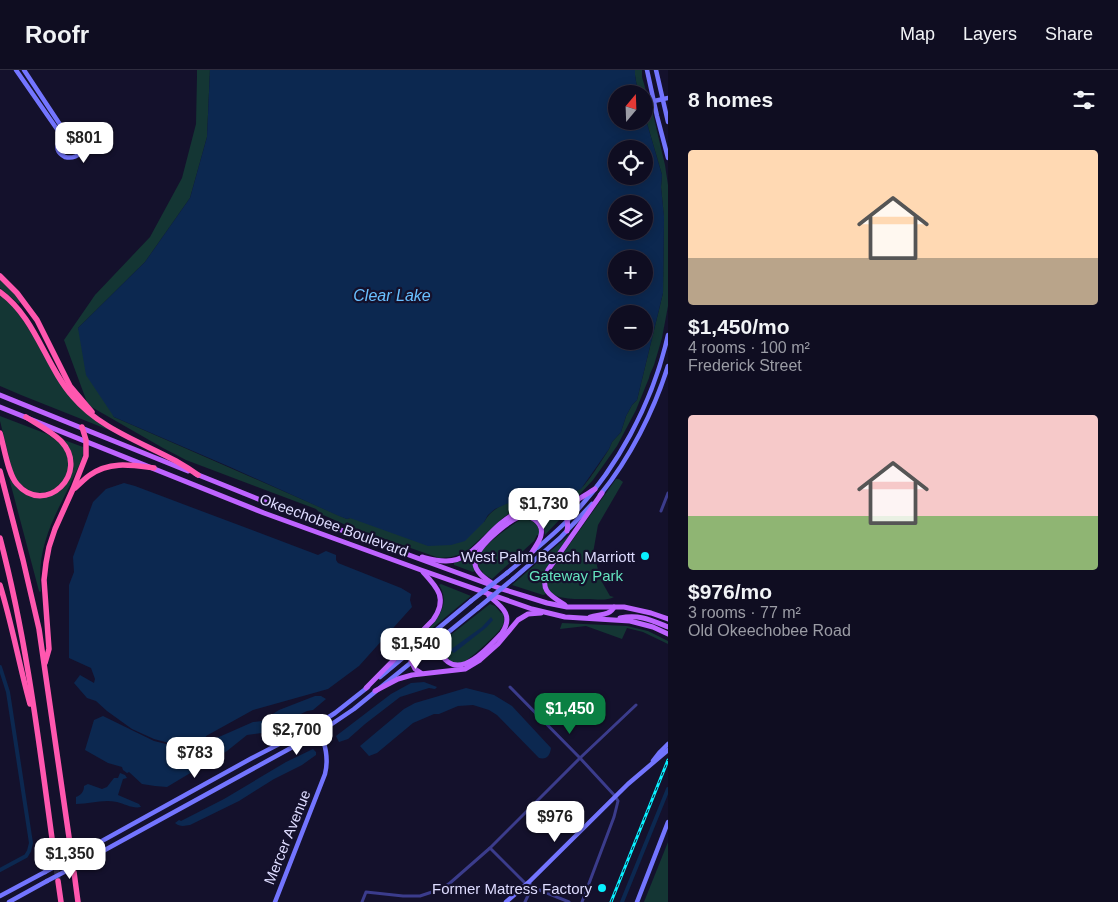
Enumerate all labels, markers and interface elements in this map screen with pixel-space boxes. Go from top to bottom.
text: Roofr [25,21,89,48]
text: Map [900,24,935,44]
text: Layers [963,24,1017,44]
text: Share [1045,24,1093,44]
north arrow [608,85,652,130]
map controls [608,85,653,350]
icon: filters [1070,86,1098,114]
text: 8 homes [688,88,773,111]
pin: $801 [54,122,114,164]
text: $801 [66,129,102,146]
button: locate [608,140,653,185]
icon: home [848,183,938,273]
button: layers [608,195,653,240]
button: + [608,250,653,295]
water label: Clear Lake [353,287,431,304]
button: − [608,305,653,350]
text: $1,450/mo [688,315,790,338]
text: 4 rooms · 100 m² [688,339,810,356]
text: Frederick Street [688,357,802,374]
icon: home [848,448,938,538]
pin: $1,730 [503,488,585,530]
street label: Okeechobee Boulevard [257,490,411,560]
text: $1,730 [520,495,568,512]
place label: West Palm Beach Marriott [461,548,636,565]
marker: West Palm Beach Marriott [639,550,651,562]
park label: Gateway Park [529,567,624,584]
text: $976/mo [688,580,772,603]
text: 3 rooms · 77 m² [688,604,801,621]
text: Old Okeechobee Road [688,622,851,639]
pin: $1,540 [375,628,457,670]
text: $1,540 [392,635,440,652]
pin: $1,450 [529,692,611,735]
text: $1,450 [546,700,594,717]
pin: $2,700 [256,714,338,756]
text: $2,700 [273,721,321,738]
pin: $783 [165,736,225,779]
text: $783 [177,744,213,761]
street label: Mercer Avenue [260,787,314,887]
pin: $976 [525,800,585,843]
text: $976 [537,808,573,825]
pin: $1,350 [29,838,111,880]
text: $1,350 [46,845,94,862]
place label: Former Matress Factory [432,880,592,897]
marker: Former Matress Factory [596,882,608,894]

